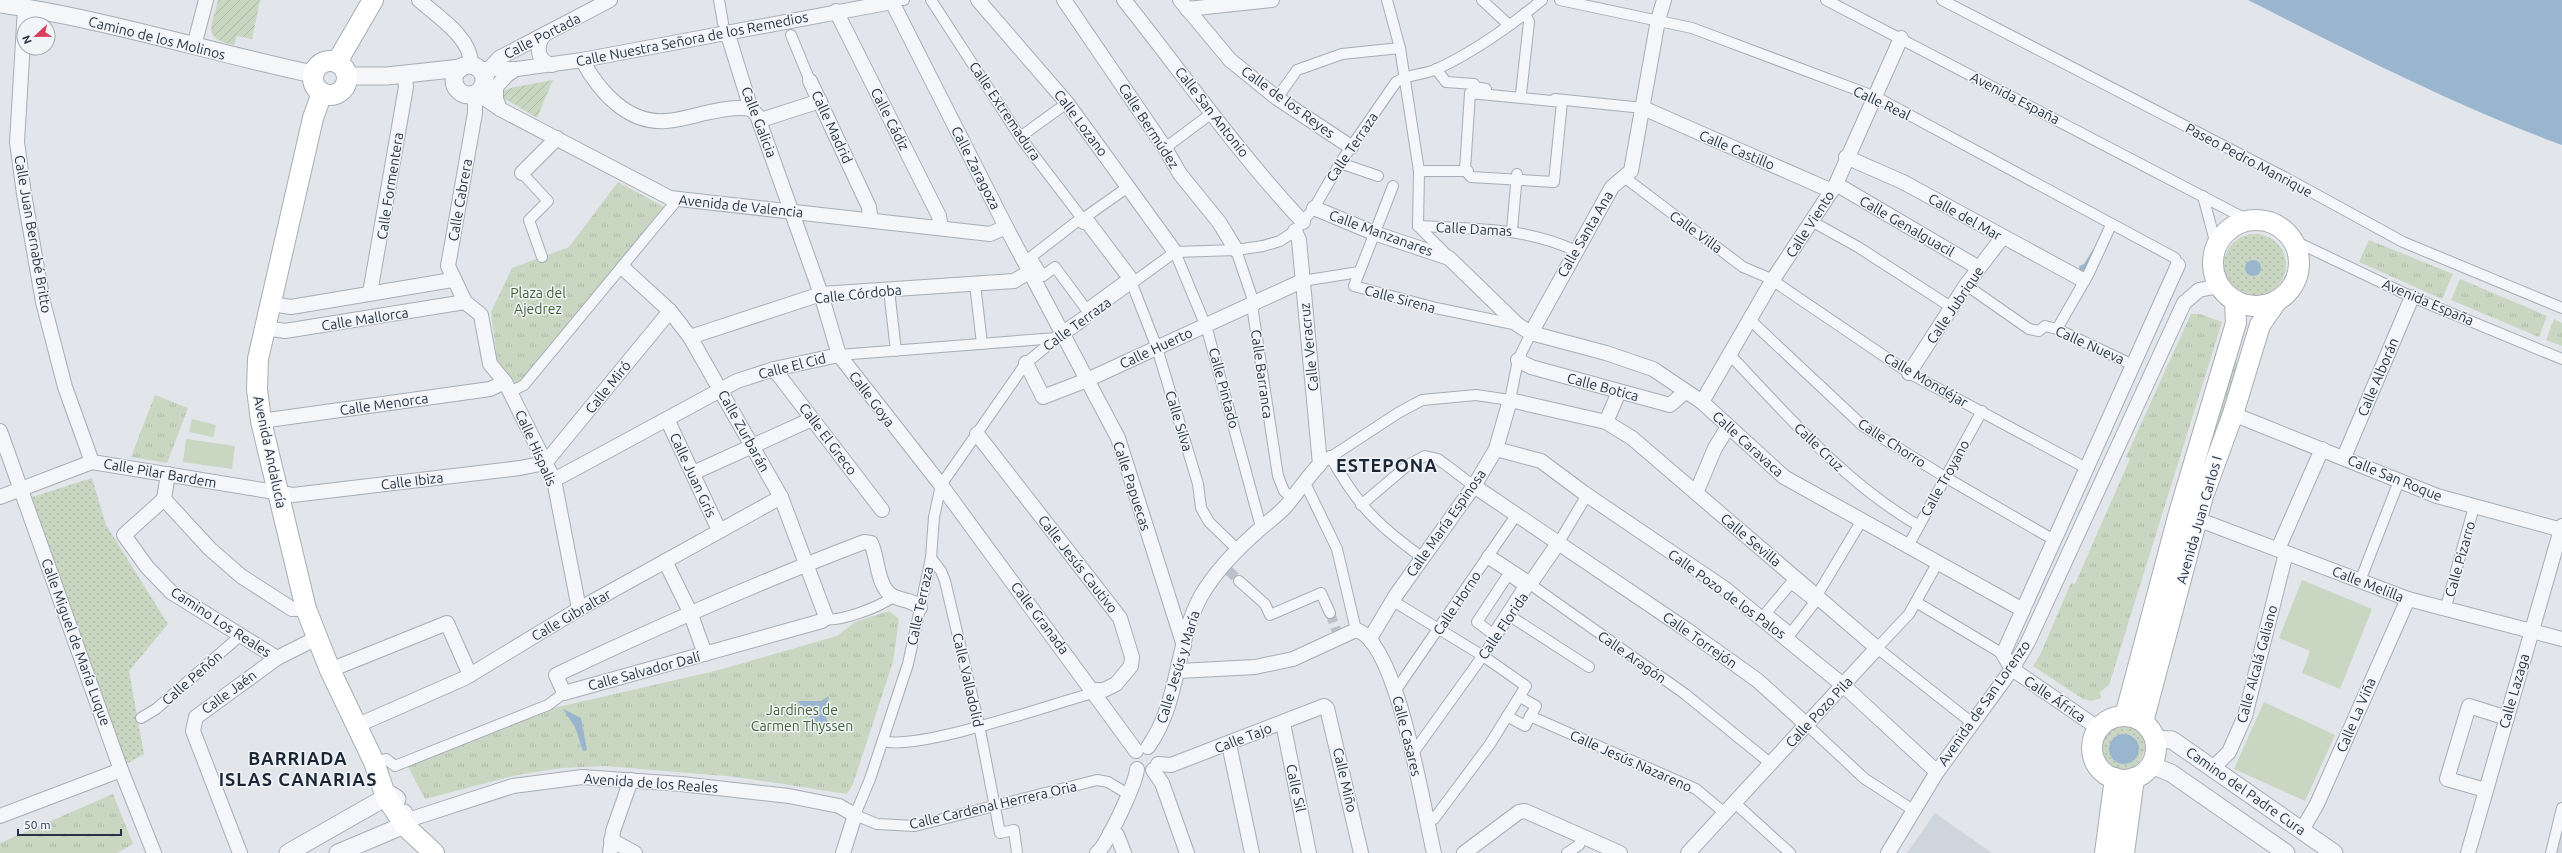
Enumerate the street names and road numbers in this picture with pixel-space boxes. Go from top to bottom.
street label: Calle Nuestra Señora de los Remedios [574,9,810,69]
street label: Calle Portada [501,10,583,62]
street label: Camino de los Molinos [87,13,227,63]
street label: Calle Extremadura [966,59,1044,163]
street label: Calle de los Reyes [1238,63,1338,141]
street label: Calle San Antonio [1172,64,1252,160]
street label: Avenida España [1968,69,2062,127]
street label: Calle Bermúdez [1115,80,1183,172]
street label: Calle Real [1851,83,1913,123]
street label: Calle Galicia [738,84,780,160]
street label: Calle Cádiz [867,85,913,153]
street label: Calle Lozano [1051,87,1111,159]
street label: Calle Madrid [808,88,856,166]
street label: Calle Terraza [1323,109,1381,185]
street label: Paseo Pedro Manrique [2183,120,2315,200]
street label: Calle Zaragoza [948,124,1004,212]
street label: Calle Castillo [1697,127,1777,173]
street label: Calle Formentera [374,131,406,241]
street label: Calle Juan Bernabé Britto [11,154,55,314]
street label: Calle Cabrera [445,157,475,243]
street label: Calle Santa Ana [1554,188,1616,280]
street label: Calle Viento [1783,188,1837,260]
street label: Calle del Mar [1925,190,2005,244]
street label: Avenida de Valencia [678,192,804,220]
street label: Calle Genalguacil [1857,192,1958,260]
street label: Calle Manzanares [1327,207,1435,259]
street label: Calle Villa [1666,207,1726,257]
street label: Calle Damas [1435,219,1513,239]
street label: Calle Jubrique [1923,263,1987,347]
street label: Avenida España [2380,275,2476,329]
street label: Calle Córdoba [813,281,903,307]
street label: Calle Sirena [1363,282,1437,316]
street label: Calle Terraza [1040,294,1114,354]
street label: Calle Veracruz [1296,302,1322,392]
street label: Calle Mallorca [320,304,410,334]
street label: Calle Nueva [2053,323,2127,367]
street label: Calle Huerto [1117,324,1195,372]
street label: Calle Barranca [1248,329,1276,419]
street label: Calle Alborán [2354,335,2402,419]
street label: Calle Pintado [1206,346,1242,430]
street label: Calle El Cid [757,350,827,382]
street label: Calle Mondéjar [1881,350,1971,411]
street label: Calle Miró [582,357,634,417]
street label: Calle Goya [846,368,898,430]
street label: Calle Botica [1565,370,1641,404]
street label: Calle Zurbarán [715,387,773,475]
street label: Calle Silva [1162,389,1196,453]
street label: Calle Menorca [339,390,429,418]
street label: Avenida Andalucía [250,394,290,510]
street label: Calle El Greco [796,400,860,478]
street label: Calle Hispalis [512,407,560,489]
street label: Calle Caravaca [1709,408,1787,480]
street label: Calle Chorro [1855,415,1929,471]
street label: Calle Cruz [1791,420,1847,474]
street label: Calle Juan Gris [666,430,720,520]
street label: Calle Troyano [1917,437,1973,519]
street label: Calle Papuecas [1110,439,1154,533]
street label: Calle San Roque [2345,452,2445,504]
street label: Avenida Juan Carlos I [2173,454,2225,586]
street label: Calle Pilar Bardem [102,455,218,491]
street label: Calle María Espinosa [1403,466,1489,580]
street label: Calle Ibiza [380,469,444,493]
street label: Calle Sevilla [1718,510,1784,570]
street label: Calle Jesús Cautivo [1035,512,1121,616]
street label: Calle Pizarro [2442,519,2478,599]
street label: Calle Pozo de los Palos [1665,546,1789,642]
street label: Calle Miguel de María Luque [38,556,114,728]
street label: Calle Melilla [2330,563,2406,605]
street label: Calle Terraza [904,565,936,647]
street label: Calle Horno [1430,568,1484,638]
street label: Calle Granada [1008,579,1072,657]
street label: Camino Los Reales [168,584,274,660]
street label: Calle Gibraltar [528,585,614,644]
street label: Calle Florida [1475,589,1531,663]
street label: Calle Alcalá Galiano [2234,603,2280,725]
street label: Calle Torrejón [1660,608,1740,672]
street label: Calle Jesús y María [1153,609,1203,725]
street label: Calle Aragón [1595,628,1669,686]
street label: Calle Valladolid [949,631,987,729]
street label: Avenida de San Lorenzo [1935,637,2033,769]
street label: Calle Peñón [159,648,225,708]
street label: Calle Salvador Dalí [586,648,702,694]
street label: Calle Lazaga [2496,652,2532,730]
street label: Calle Jaén [198,667,260,717]
street label: Calle África [2021,672,2089,725]
street label: Calle Pozo Pila [1782,673,1856,751]
street label: Calle La Viña [2333,675,2379,755]
street label: Calle Casares [1389,694,1425,778]
street label: Calle Tajo [1212,720,1274,756]
street label: Calle Jesús Nazareno [1567,727,1695,795]
street label: Camino del Padre Cura [2183,744,2309,838]
street label: Calle Miño [1330,746,1360,814]
street label: Calle Sil [1283,763,1309,814]
street label: Avenida de los Reales [583,770,719,796]
street label: Calle Cardenal Herrera Oria [908,778,1078,832]

